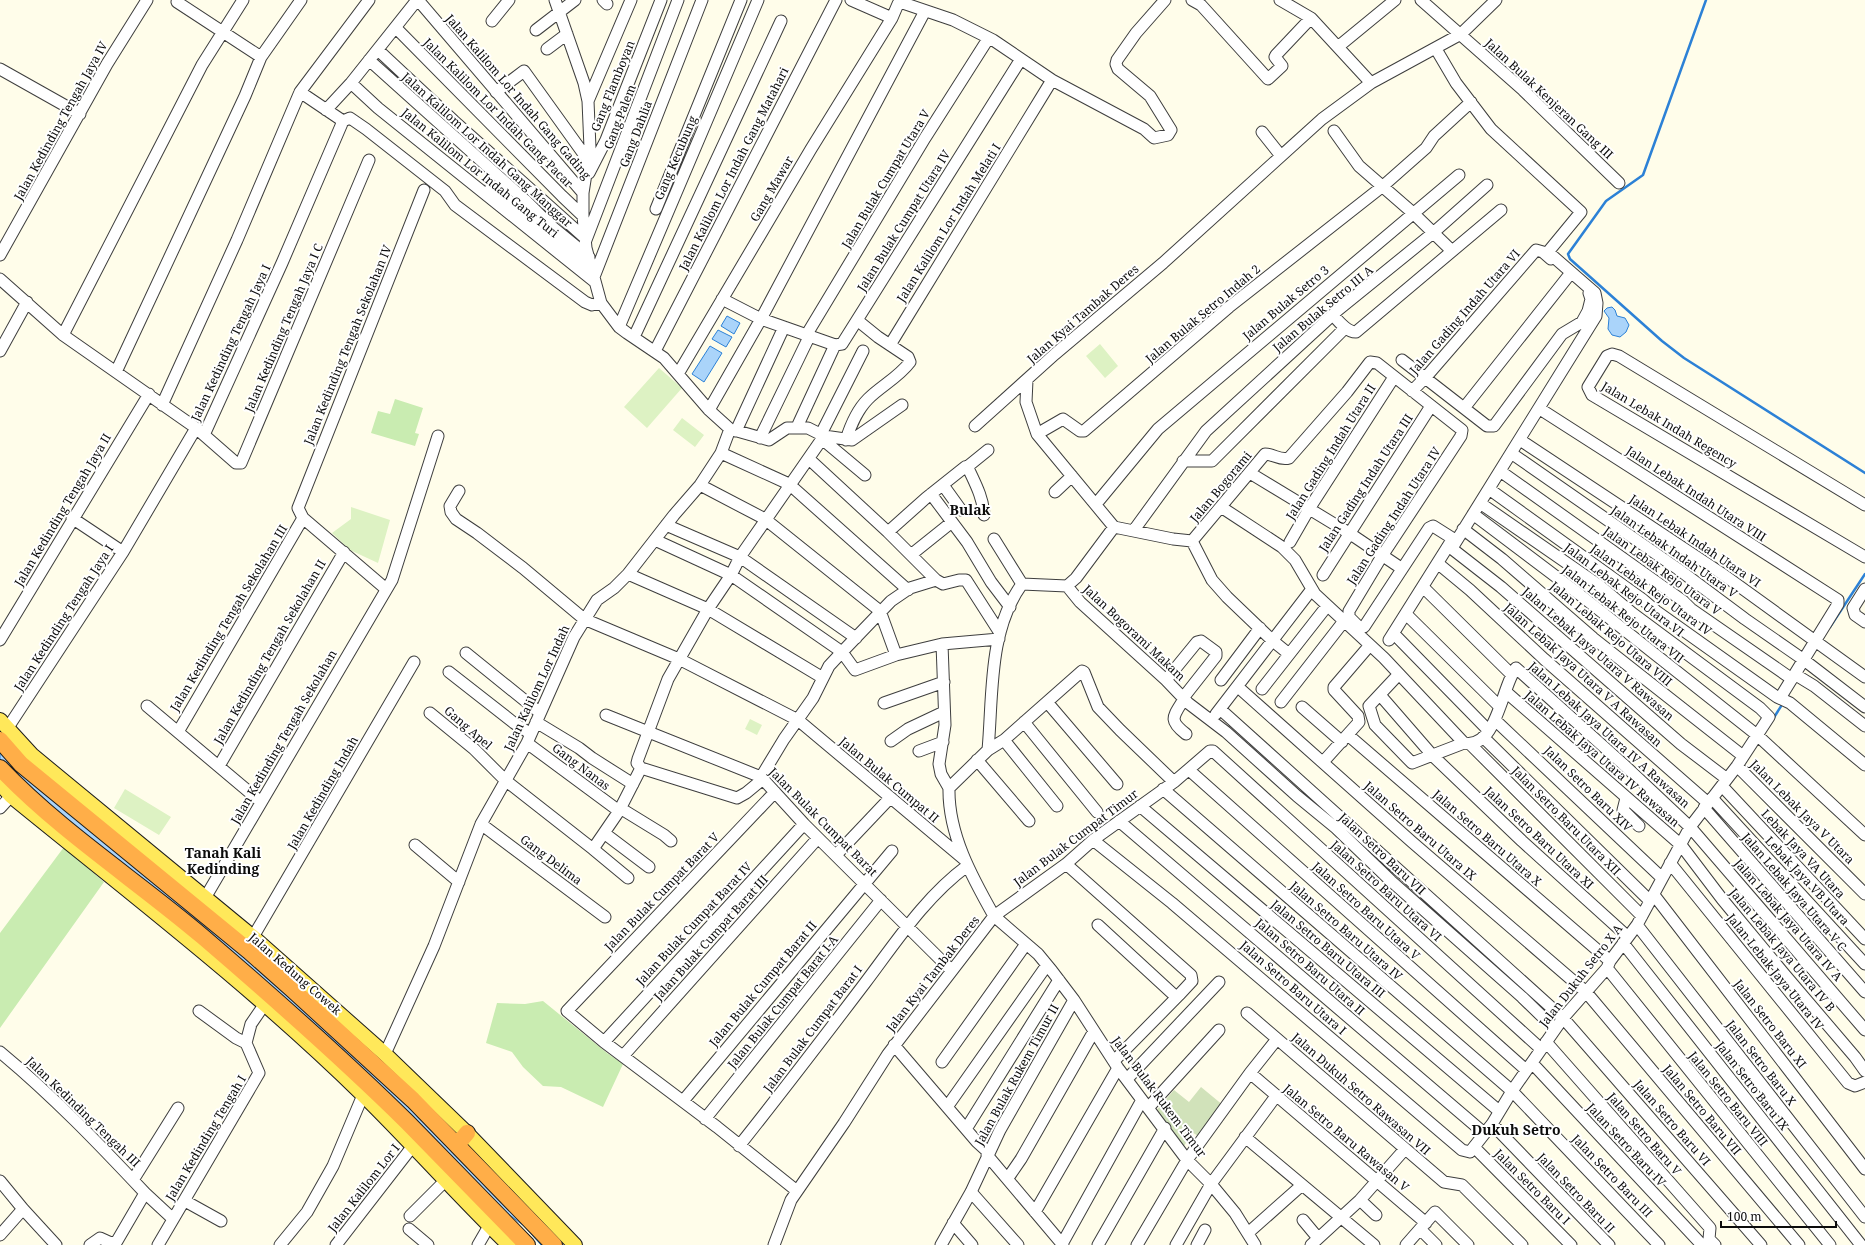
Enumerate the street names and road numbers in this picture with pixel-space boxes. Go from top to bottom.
street label: Jalan Kalilom Lor Indah Gang Gading [441,10,595,183]
street label: Jalan Kalilom Lor Indah Gang Pacar [419,33,577,191]
street label: Jalan Bulak Kenjeran Gang III [1481,34,1617,163]
street label: Jalan Kedinding Tengah Jaya IV [9,37,112,204]
street label: Gang Flamboyan [587,37,639,134]
street label: Jalan Kalilom Lor Indah Gang Matahari [674,64,792,274]
street label: Jalan Kalilom Lor Indah Gang Manggar [398,68,577,231]
street label: Gang Palem [599,82,640,152]
street label: Gang Dahlia [615,98,656,170]
street label: Jalan Kalilom Lor Indah Gang Turi [397,103,563,241]
street label: Jalan Bulak Cumpat Utara V [837,105,934,252]
street label: Gang Kecubung [650,113,701,203]
street label: Jalan Kalilom Lor Indah Melati I [892,140,1005,306]
street label: Jalan Bulak Cumpat Utara IV [852,146,955,295]
street label: Gang Mawar [746,152,797,225]
street label: Jalan Kedinding Tengah Jaya I C [240,241,327,416]
street label: Jalan Kedinding Tengah Sekolahan IV [299,242,396,448]
street label: Jalan Gading Indah Utara VI [1405,245,1524,379]
street label: Jalan Kyai Tambak Deres [1022,260,1142,368]
street label: Jalan Bulak Setro Indah 2 [1141,260,1264,367]
street label: Jalan Bulak Setro 3 [1238,261,1333,344]
street label: Jalan Bulak Setro III A [1268,261,1377,356]
street label: Jalan Kedinding Tengah Jaya I [186,262,274,425]
street label: Jalan Lebak Indah Regency [1598,377,1740,472]
street label: Jalan Gading Indah Utara II [1281,381,1379,524]
street label: Jalan Gading Indah Utara III [1314,410,1417,556]
street label: Jalan Kedinding Tengah Jaya II [10,430,115,590]
street label: Jalan Gading Indah Utara IV [1342,443,1445,589]
street label: Jalan Lebak Indah Utara VIII [1623,443,1769,545]
street label: Jalan Bogorami [1185,447,1255,527]
street label: Jalan Lebak Indah Utara VI [1607,501,1742,602]
street label: Jalan Lebak Indah Utara V [1608,503,1740,601]
street label: Jalan Kedinding Tengah Sekolahan III [167,522,291,714]
street label: Jalan Lebak Rejo Utara V [1599,522,1725,620]
street label: Jalan Lebak Rejo Utara VI [1560,538,1688,640]
street label: Jalan Lebak Rejo Utara IV [1586,539,1716,640]
street label: Jalan Kedinding Tengah Jaya I [9,541,117,695]
street label: Jalan Lebak Rejo Utara VII [1558,560,1688,667]
street label: Jalan Lebak Rejo Utara VIII [1546,577,1676,690]
street label: Jalan Bogorami Makam [1079,580,1189,685]
street label: Jalan Lebak Jaya Utara V Rawasan [1518,582,1678,724]
street label: Jalan Lebak Jaya Utara V A Rawasan [1500,598,1666,750]
street label: Jalan Kalilom Lor Indah [499,622,573,754]
street label: Jalan Kedinding Tengah Sekolahan II [226,646,341,828]
street label: Jalan Kedinding Tengah Sekolahan [228,647,340,827]
street label: Jalan Lebak Jaya Utara IV A Rawasan [1524,657,1694,812]
street label: Jalan Lebak Jaya Utara IV Rawasan [1520,686,1684,831]
street label: Gang Apel [441,702,496,753]
street label: Jalan Bulak Cumpat II [835,732,943,826]
street label: Jalan Kedinding Indah [283,733,362,853]
street label: Gang Nanas [549,739,614,794]
street label: Jalan Setro Baru XIV [1540,741,1637,836]
street label: Jalan Lebak Jaya V Utara [1746,755,1858,868]
street label: Jalan Bulak Cumpat Barat [765,763,881,880]
street label: Jalan Setro Baru Utara XII [1509,764,1623,878]
street label: Jalan Setro Baru Utara IX [1360,776,1480,884]
street label: Jalan Setro Baru Utara XI [1482,784,1596,892]
street label: Jalan Bulak Cumpat Timur [1009,785,1142,891]
street label: Jalan Setro Baru Utara X [1429,785,1545,890]
street label: Lebak Jaya VA Utara [1758,805,1849,902]
street label: Jalan Setro Baru VII [1334,808,1430,898]
street label: Jalan Bulak Cumpat Barat V [600,828,723,955]
street label: Jalan Lebak Jaya Utara V C [1738,828,1850,954]
street label: Gang Delima [517,831,586,889]
street label: Lebak Jaya VB Utara [1761,832,1853,929]
street label: Jalan Setro Baru Utara VI [1328,838,1444,944]
street label: Jalan Lebak Jaya Utara IV A [1731,856,1845,984]
street label: Jalan Bulak Cumpat Barat IV [631,858,756,990]
street label: Jalan Setro Baru Utara V [1309,859,1423,963]
street label: Jalan Bulak Cumpat Barat III [651,872,771,1004]
street label: Jalan Setro Baru Utara IV [1286,876,1407,985]
street label: Jalan Lebak Jaya Utara IV B [1725,884,1839,1015]
street label: Jalan Setro Baru Utara III [1268,897,1388,1001]
street label: Jalan Lebak Jaya Utara IV [1724,911,1826,1033]
street label: Jalan Kyai Tambak Deres [881,912,983,1036]
street label: Jalan Setro Baru Utara II [1252,916,1368,1018]
street label: Jalan Dukuh Setro X A [1534,920,1627,1032]
street label: Jalan Kedung Cowek [245,928,346,1019]
street label: Jalan Bulak Cumpat Barat I-A [723,931,842,1073]
street label: Jalan Setro Baru Utara I [1237,938,1349,1038]
street label: Jalan Bulak Cumpat Barat II [759,962,866,1096]
street label: Jalan Bulak Cumpat Barat I [761,963,865,1095]
street label: Jalan Setro Baru XI [1731,977,1809,1071]
street label: Jalan Bulak Rukem Timur II [970,1001,1063,1149]
street label: Jalan Setro Baru X [1723,1018,1799,1108]
street label: Jalan Dukuh Setro Rawasan VII [1288,1028,1434,1159]
street label: Jalan Bulak Rukem Timur [1108,1032,1211,1161]
street label: Jalan Setro Baru IX [1712,1037,1793,1134]
street label: Jalan Setro Baru VIII [1685,1049,1771,1149]
street label: Jalan Kedinding Tengah III [22,1052,144,1171]
street label: Jalan Kedinding Tengah I [161,1072,250,1205]
street label: Jalan Setro Baru VII [1630,1075,1714,1169]
street label: Jalan Setro Baru Rawasan V [1279,1079,1413,1196]
street label: Jalan Setro Baru VI [1603,1088,1686,1179]
street label: Jalan Setro Baru V [1604,1090,1684,1178]
street label: Jalan Setro Baru IV [1582,1098,1670,1191]
street label: Jalan Setro Baru III [1569,1132,1655,1220]
street label: Jalan Kalilom Lor I [323,1140,403,1236]
street label: Jalan Setro Baru I [1490,1144,1574,1228]
street label: Jalan Setro Baru II [1534,1150,1618,1236]

